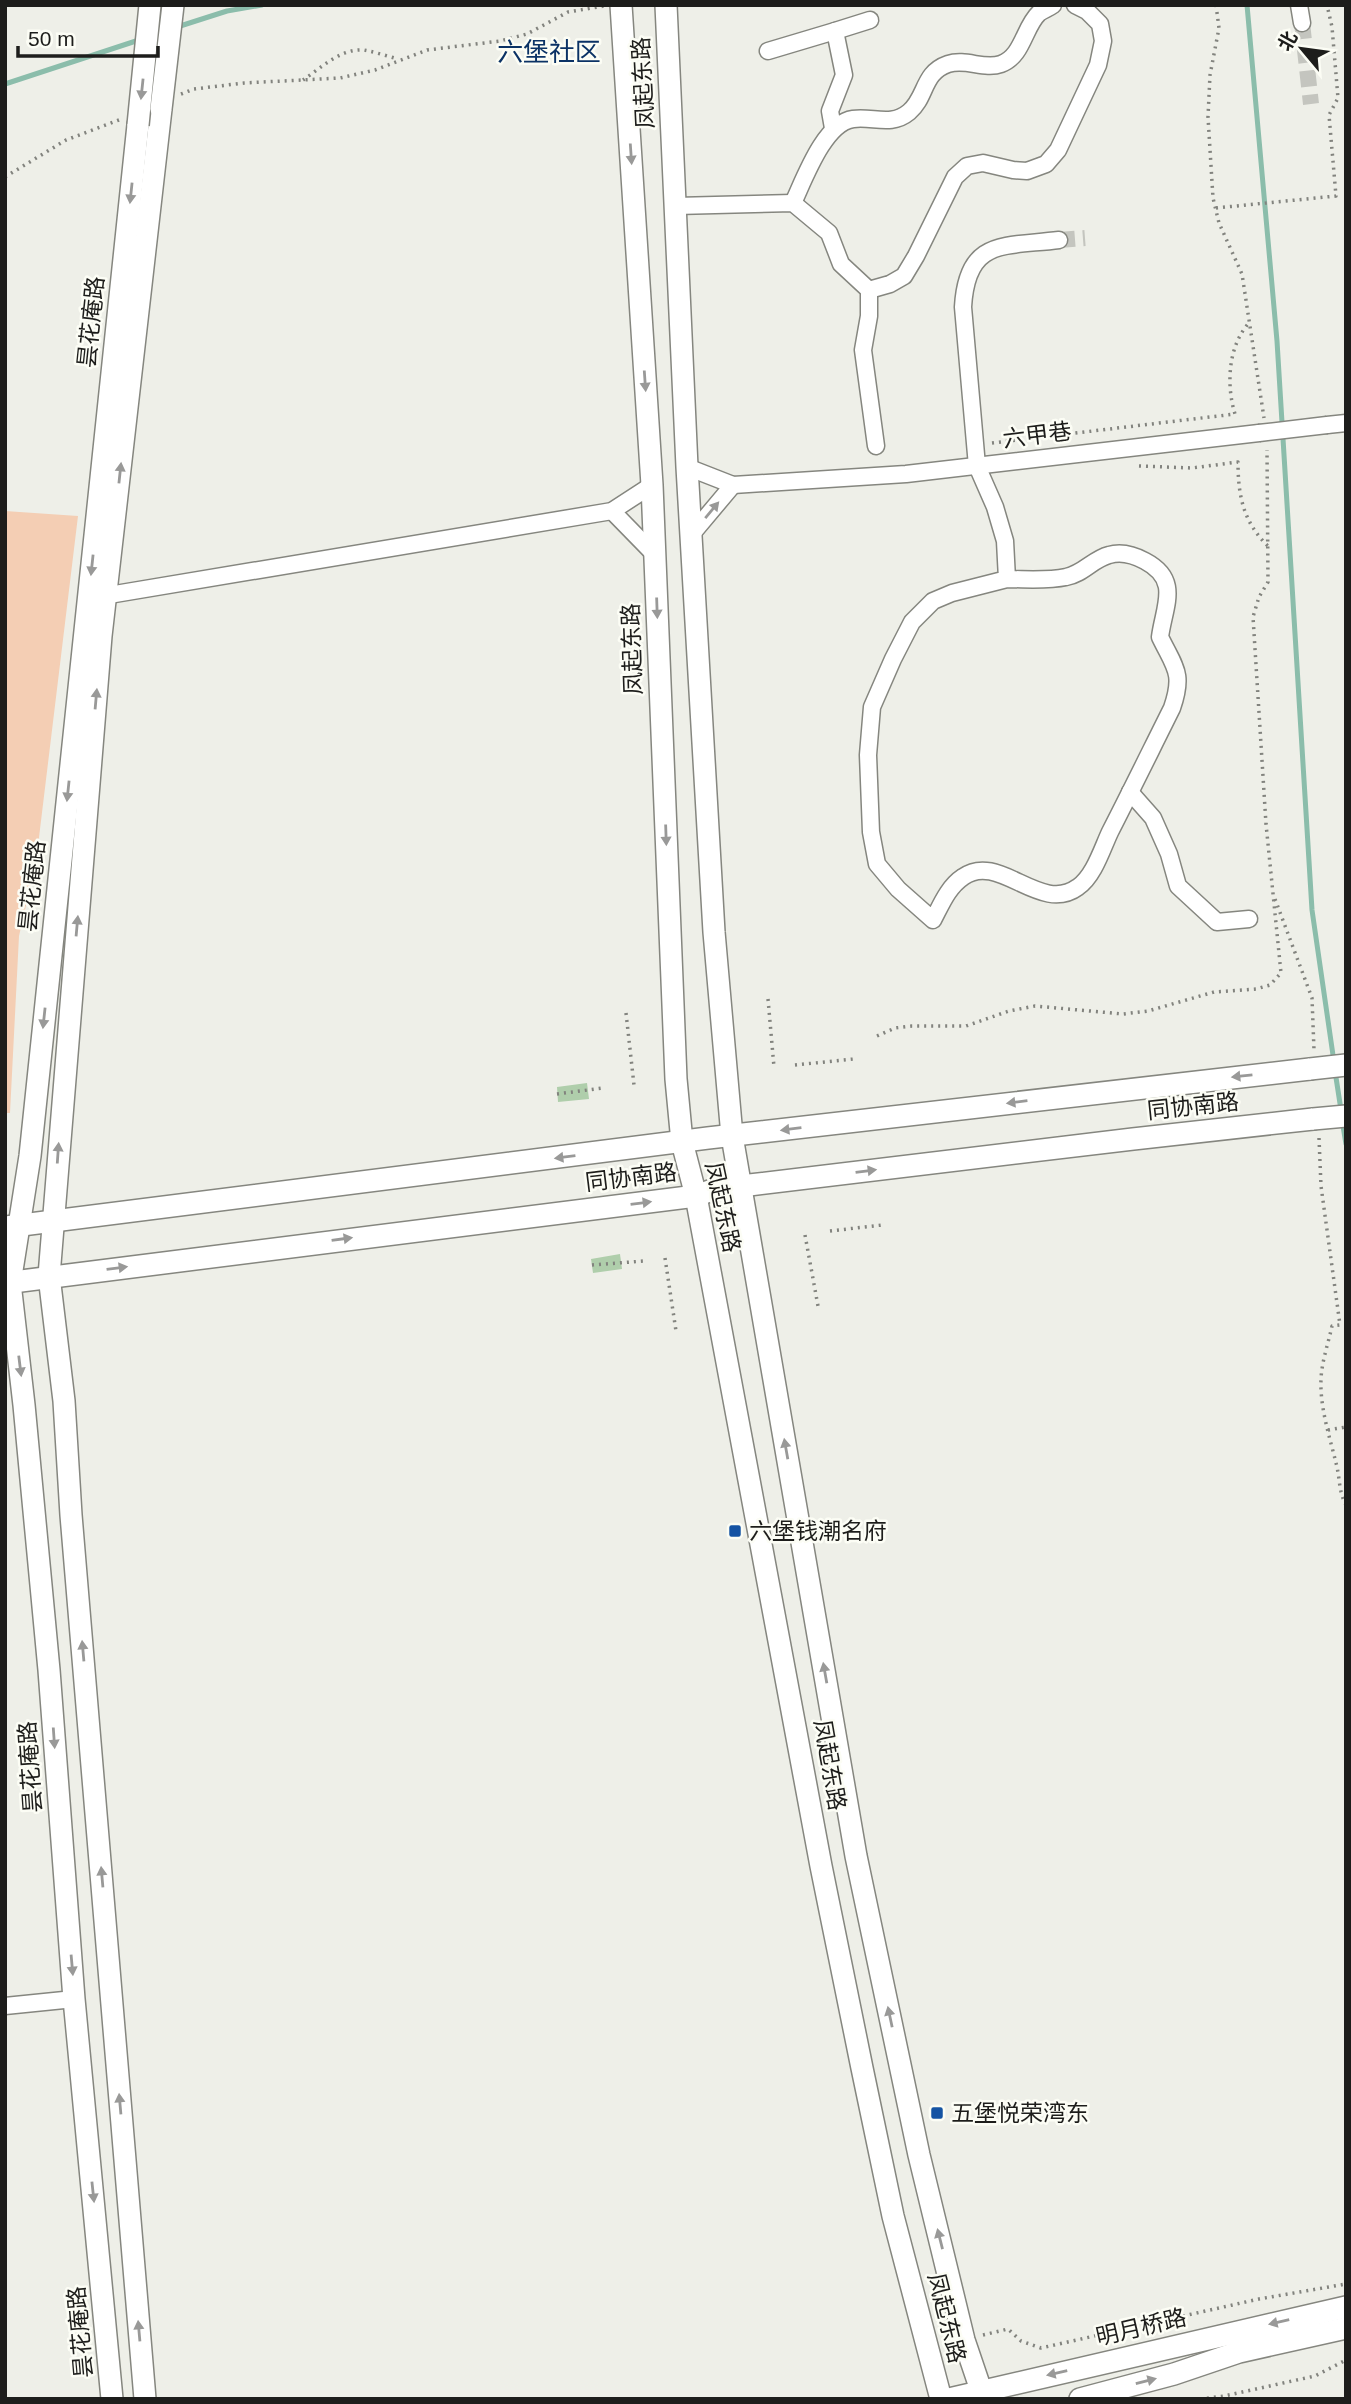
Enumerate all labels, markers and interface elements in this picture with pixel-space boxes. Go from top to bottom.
scale bar [18,14,158,58]
north arrow [1267,14,1337,84]
text: 50 m [28,27,75,50]
text: 北 [1274,28,1301,54]
street label: 凤起东路 [628,36,658,130]
district label: 六堡社区 [497,37,601,67]
one-way arrow [136,79,147,101]
one-way arrow [626,143,637,165]
one-way arrow [125,182,136,204]
street label: 昙花庵路 [73,275,109,369]
one-way arrow [640,370,651,392]
street label: 六甲巷 [1001,418,1073,452]
one-way arrow [114,462,125,484]
one-way arrow [704,502,719,519]
one-way arrow [86,554,97,576]
one-way arrow [651,597,662,619]
street label: 凤起东路 [617,603,647,695]
one-way arrow [91,688,102,710]
one-way arrow [62,780,73,802]
one-way arrow [661,824,672,846]
street label: 昙花庵路 [14,839,50,933]
one-way arrow [72,915,83,937]
one-way arrow [38,1007,49,1029]
one-way arrow [1231,1071,1253,1082]
street label: 同协南路 [1146,1088,1240,1124]
one-way arrow [1005,1097,1027,1108]
one-way arrow [779,1124,801,1135]
one-way arrow [53,1142,64,1164]
one-way arrow [554,1152,576,1163]
street label: 同协南路 [584,1158,678,1196]
street label: 凤起东路 [701,1159,745,1255]
one-way arrow [855,1165,877,1176]
one-way arrow [630,1197,652,1208]
one-way arrow [332,1234,354,1245]
one-way arrow [106,1263,128,1274]
one-way arrow [14,1355,25,1377]
one-way arrow [780,1437,791,1459]
place label: 六堡钱潮名府 [749,1518,887,1544]
marker: 六堡钱潮名府 [727,1523,743,1539]
one-way arrow [77,1639,88,1661]
one-way arrow [819,1662,830,1684]
street label: 凤起东路 [809,1717,851,1813]
street label: 昙花庵路 [14,1720,46,1814]
one-way arrow [49,1728,60,1750]
one-way arrow [96,1866,107,1888]
one-way arrow [67,1954,78,1976]
one-way arrow [885,2006,896,2028]
one-way arrow [114,2093,125,2115]
place label: 五堡悦荣湾东 [951,2100,1089,2126]
marker: 五堡悦荣湾东 [929,2105,945,2121]
one-way arrow [88,2181,99,2203]
one-way arrow [934,2227,945,2249]
street label: 凤起东路 [923,2270,971,2366]
street label: 昙花庵路 [63,2285,97,2379]
street label: 明月桥路 [1093,2304,1189,2350]
one-way arrow [1268,2317,1290,2328]
one-way arrow [133,2320,144,2342]
one-way arrow [1046,2368,1068,2379]
one-way arrow [1135,2375,1157,2386]

